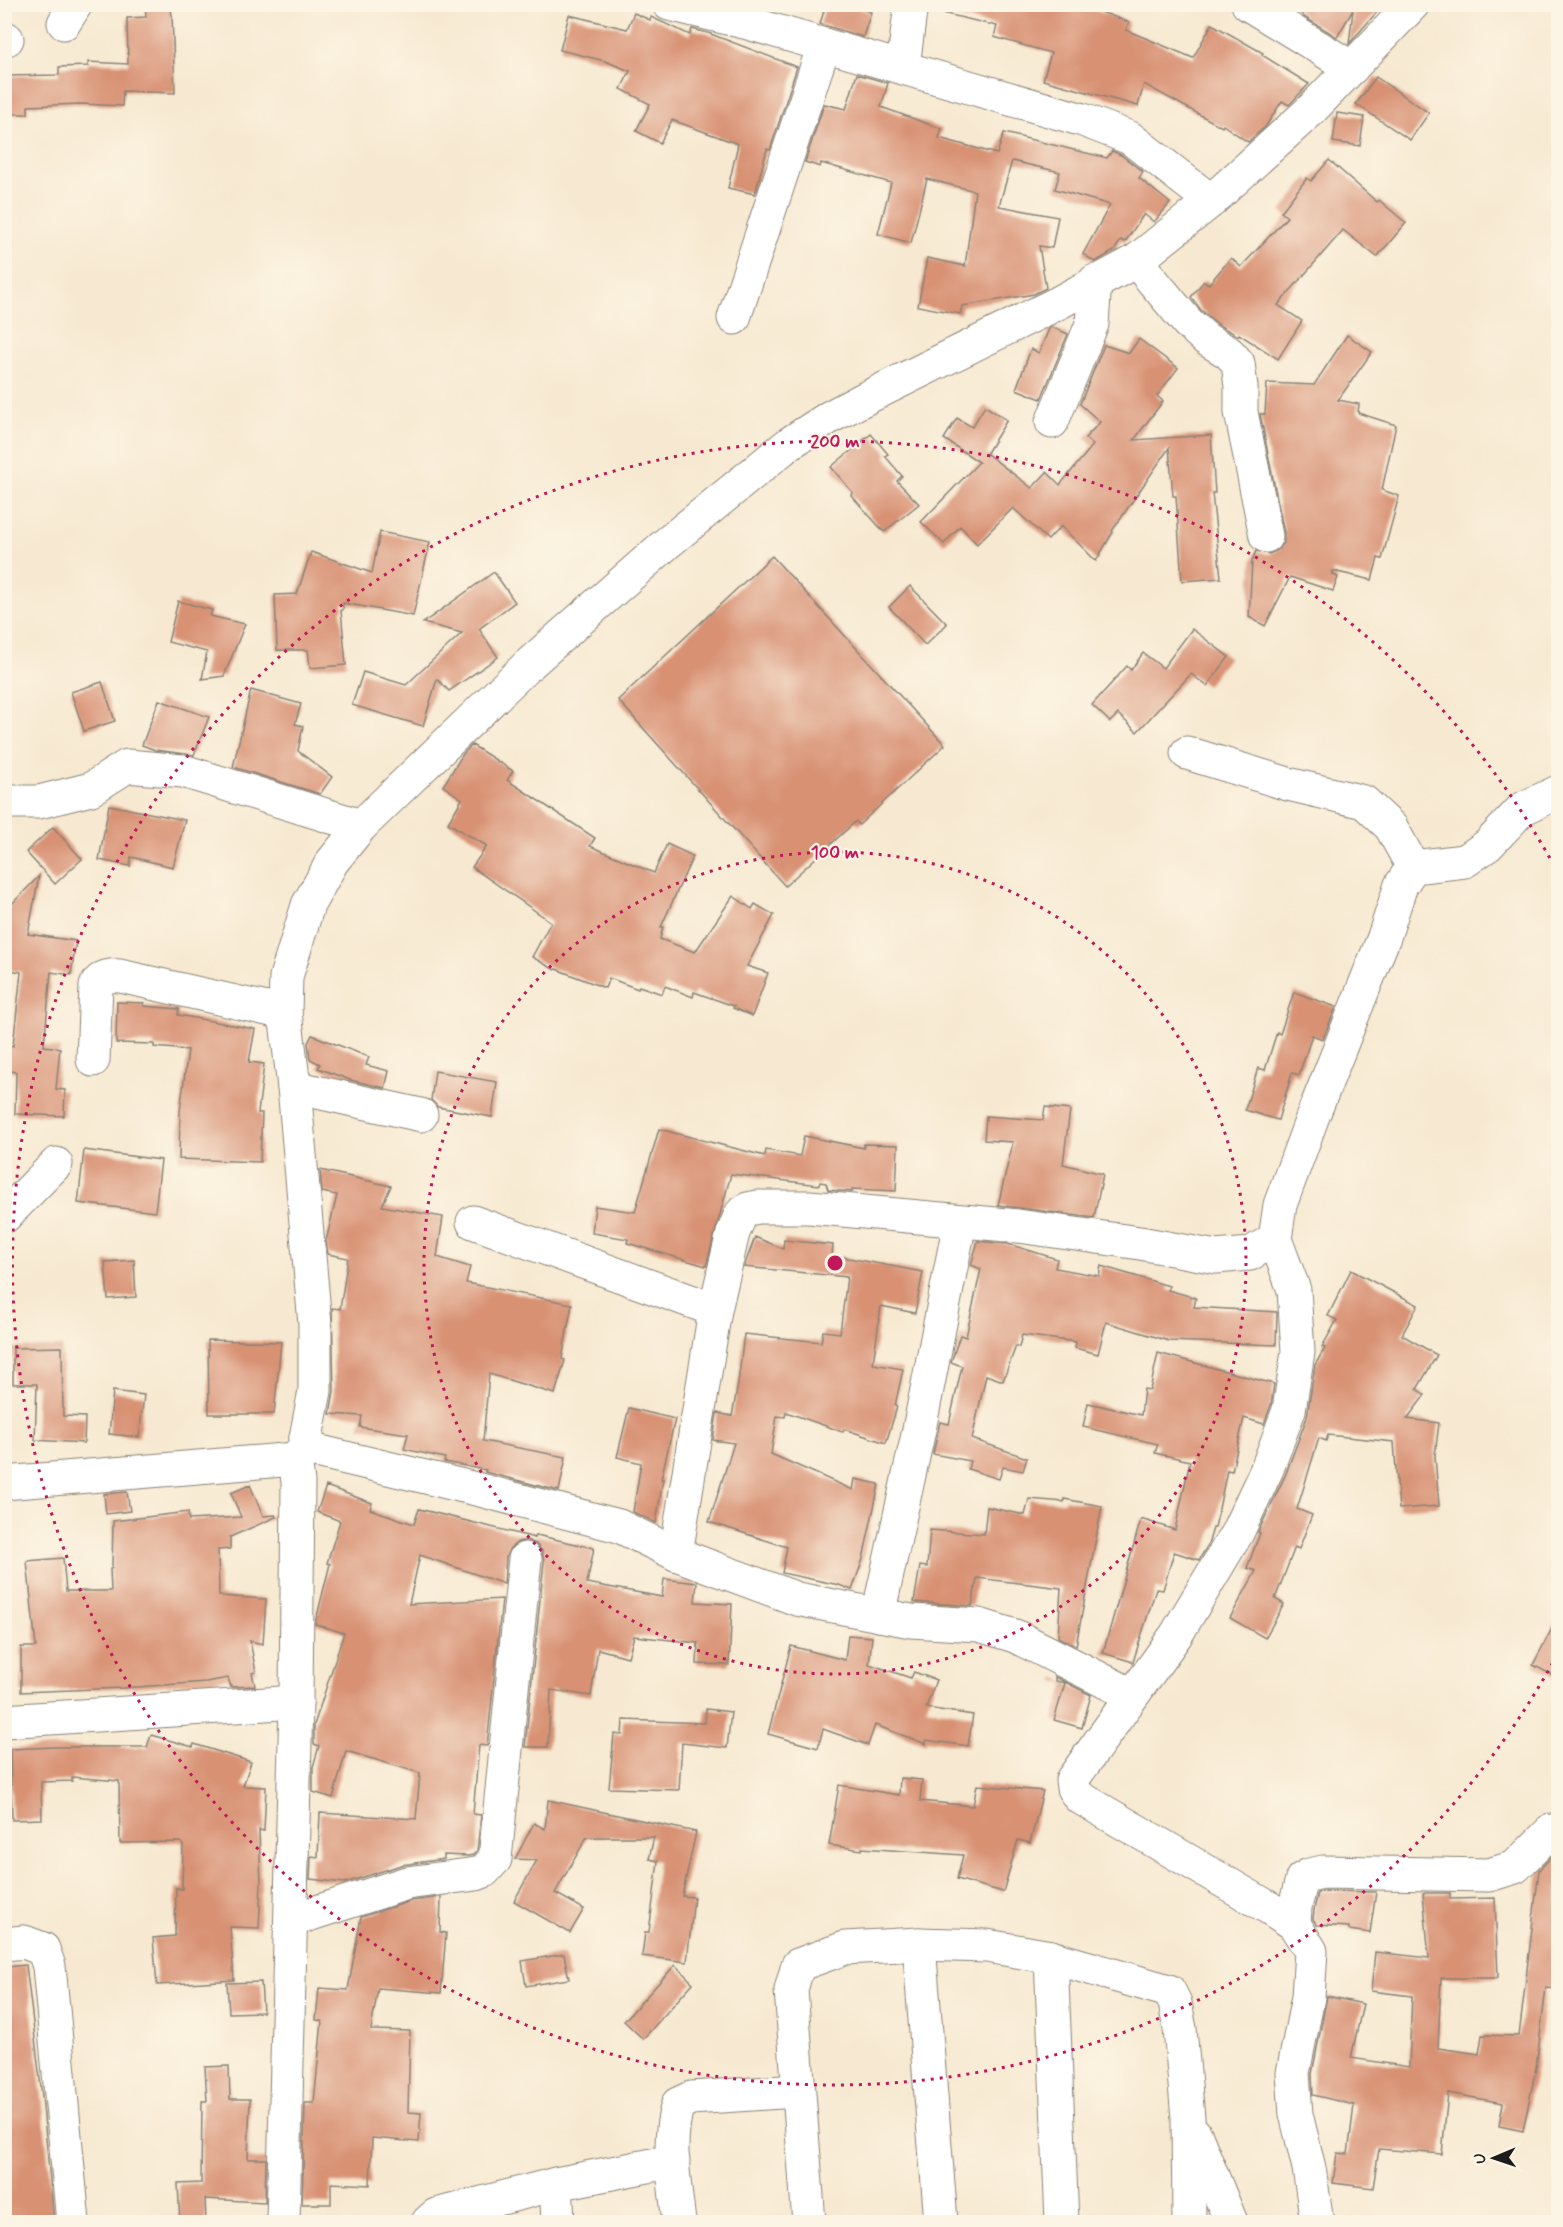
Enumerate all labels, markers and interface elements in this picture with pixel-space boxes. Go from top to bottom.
text: 200 m [810,430,860,454]
text: 100 m [811,841,859,865]
centre of rings [825,1253,845,1273]
north arrow [1464,2128,1524,2188]
text: U [1470,2153,1491,2164]

